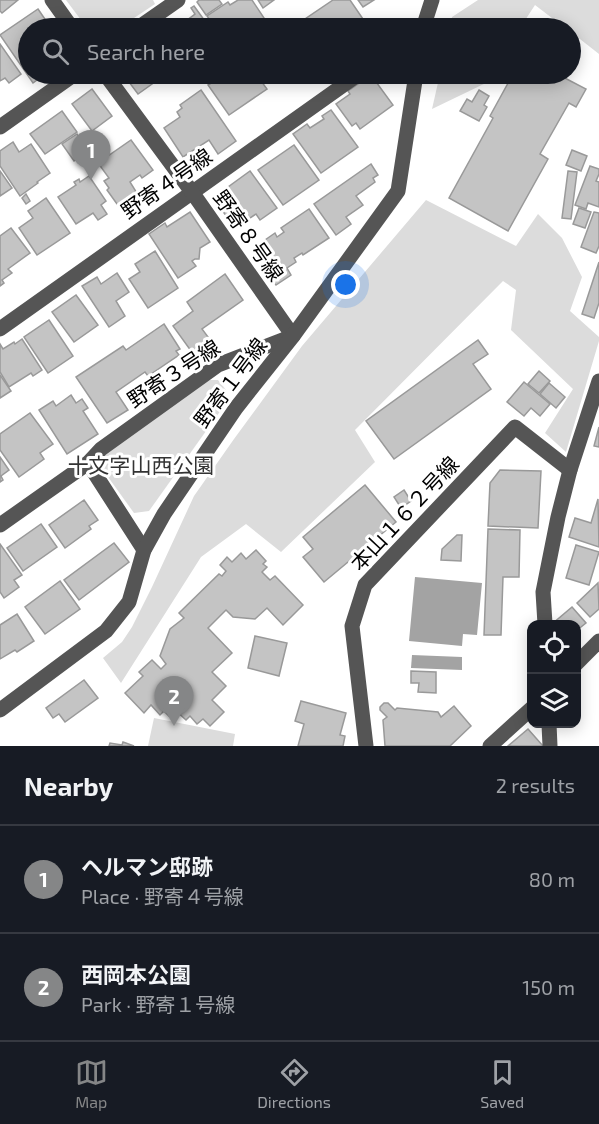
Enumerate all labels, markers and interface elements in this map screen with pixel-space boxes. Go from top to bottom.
search box [18,18,581,84]
icon: search [39,35,72,68]
text: Search here [87,38,205,64]
pin: 1 [72,130,110,180]
street label: 野寄４号線 [116,142,216,223]
street label: 野寄８号線 [209,185,290,285]
your location [331,270,360,299]
street label: 野寄１号線 [188,333,271,432]
street label: 野寄３号線 [122,334,224,412]
street label: 本山１６２号線 [345,451,463,575]
park label: 十文字山西公園 [68,452,215,477]
map controls [527,620,581,728]
button: locate [527,620,581,674]
button: layers [527,674,581,728]
pin: 2 [154,676,194,726]
text: Nearby [24,770,113,801]
text: 2 results [496,773,575,797]
text: ヘルマン邸跡 [81,853,213,879]
text: 1 [39,867,48,891]
text: 80 m [529,867,575,891]
text: Place · 野寄４号線 [81,884,244,908]
text: 西岡本公園 [81,961,191,987]
text: 2 [38,975,49,999]
text: 150 m [522,975,575,999]
text: Park · 野寄１号線 [81,992,235,1016]
tab: Map [75,1056,108,1111]
tab: Directions [257,1056,331,1111]
tab: Saved [480,1056,524,1111]

